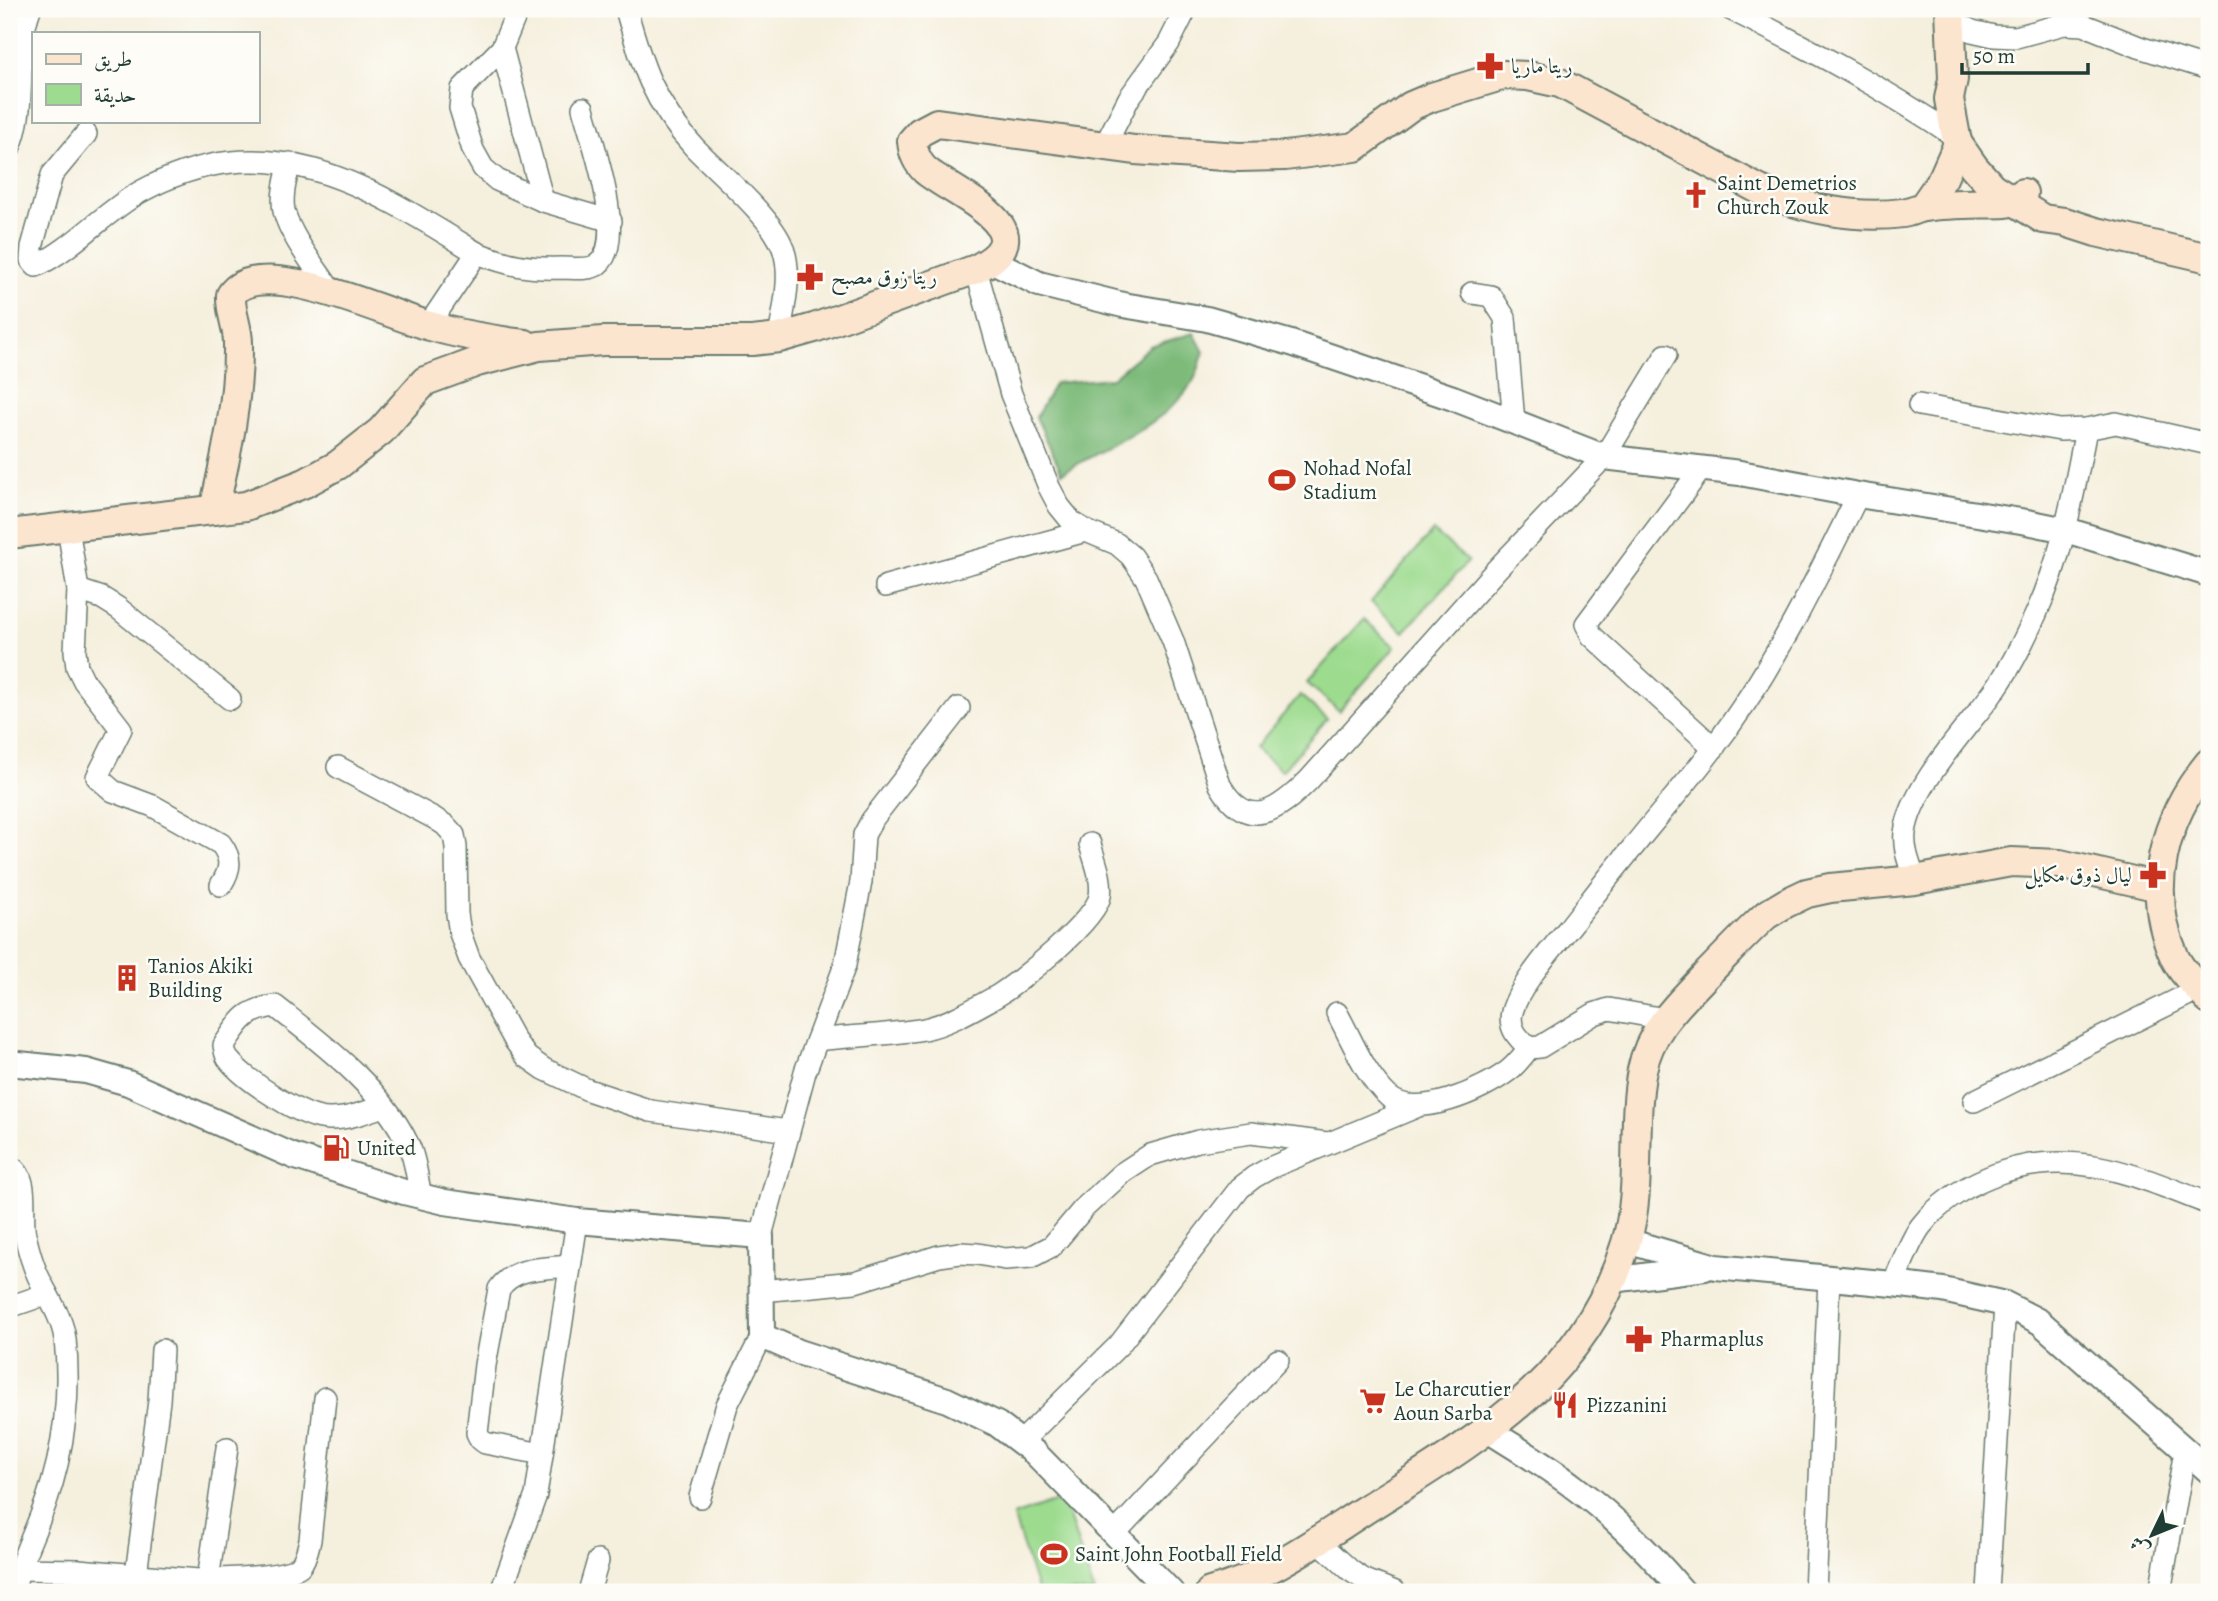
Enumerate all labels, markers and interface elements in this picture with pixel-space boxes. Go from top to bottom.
legend [32,32,259,122]
scale bar [1962,32,2088,76]
text: 50 m [1973,42,2015,70]
text: طريق [94,45,132,73]
pharmacy icon: ريتا ماريا [1475,51,1505,81]
place label: ريتا ماريا [1511,52,1573,80]
text: حديقة [94,81,137,109]
place label: Saint Demetrios Church Zouk [1717,169,1857,221]
church icon: Saint Demetrios Church Zouk [1681,180,1711,210]
pharmacy icon: ريتا زوق مصبح [795,262,825,292]
place label: ريتا زوق مصبح [831,263,937,296]
place label: Nohad Nofal Stadium [1303,454,1411,506]
sports icon: Nohad Nofal Stadium [1267,465,1297,495]
pharmacy icon: ليال ذوق مكايل [2138,860,2168,890]
place label: ليال ذوق مكايل [2024,861,2132,890]
place label: Tanios Akiki Building [148,952,253,1004]
building icon: Tanios Akiki Building [112,963,142,993]
fuel station icon: United [321,1133,351,1163]
place label: United [357,1134,417,1162]
pharmacy icon: Pharmaplus [1624,1324,1654,1354]
place label: Pharmaplus [1660,1325,1764,1353]
place label: Le Charcutier Aoun Sarba [1393,1375,1511,1427]
supermarket icon: Le Charcutier Aoun Sarba [1358,1386,1388,1416]
restaurant icon: Pizzanini [1550,1390,1580,1420]
place label: Pizzanini [1586,1391,1667,1419]
north arrow [2116,1500,2186,1570]
text: ش [2124,1530,2156,1562]
sports icon: Saint John Football Field [1039,1539,1069,1569]
place label: Saint John Football Field [1075,1540,1283,1568]

